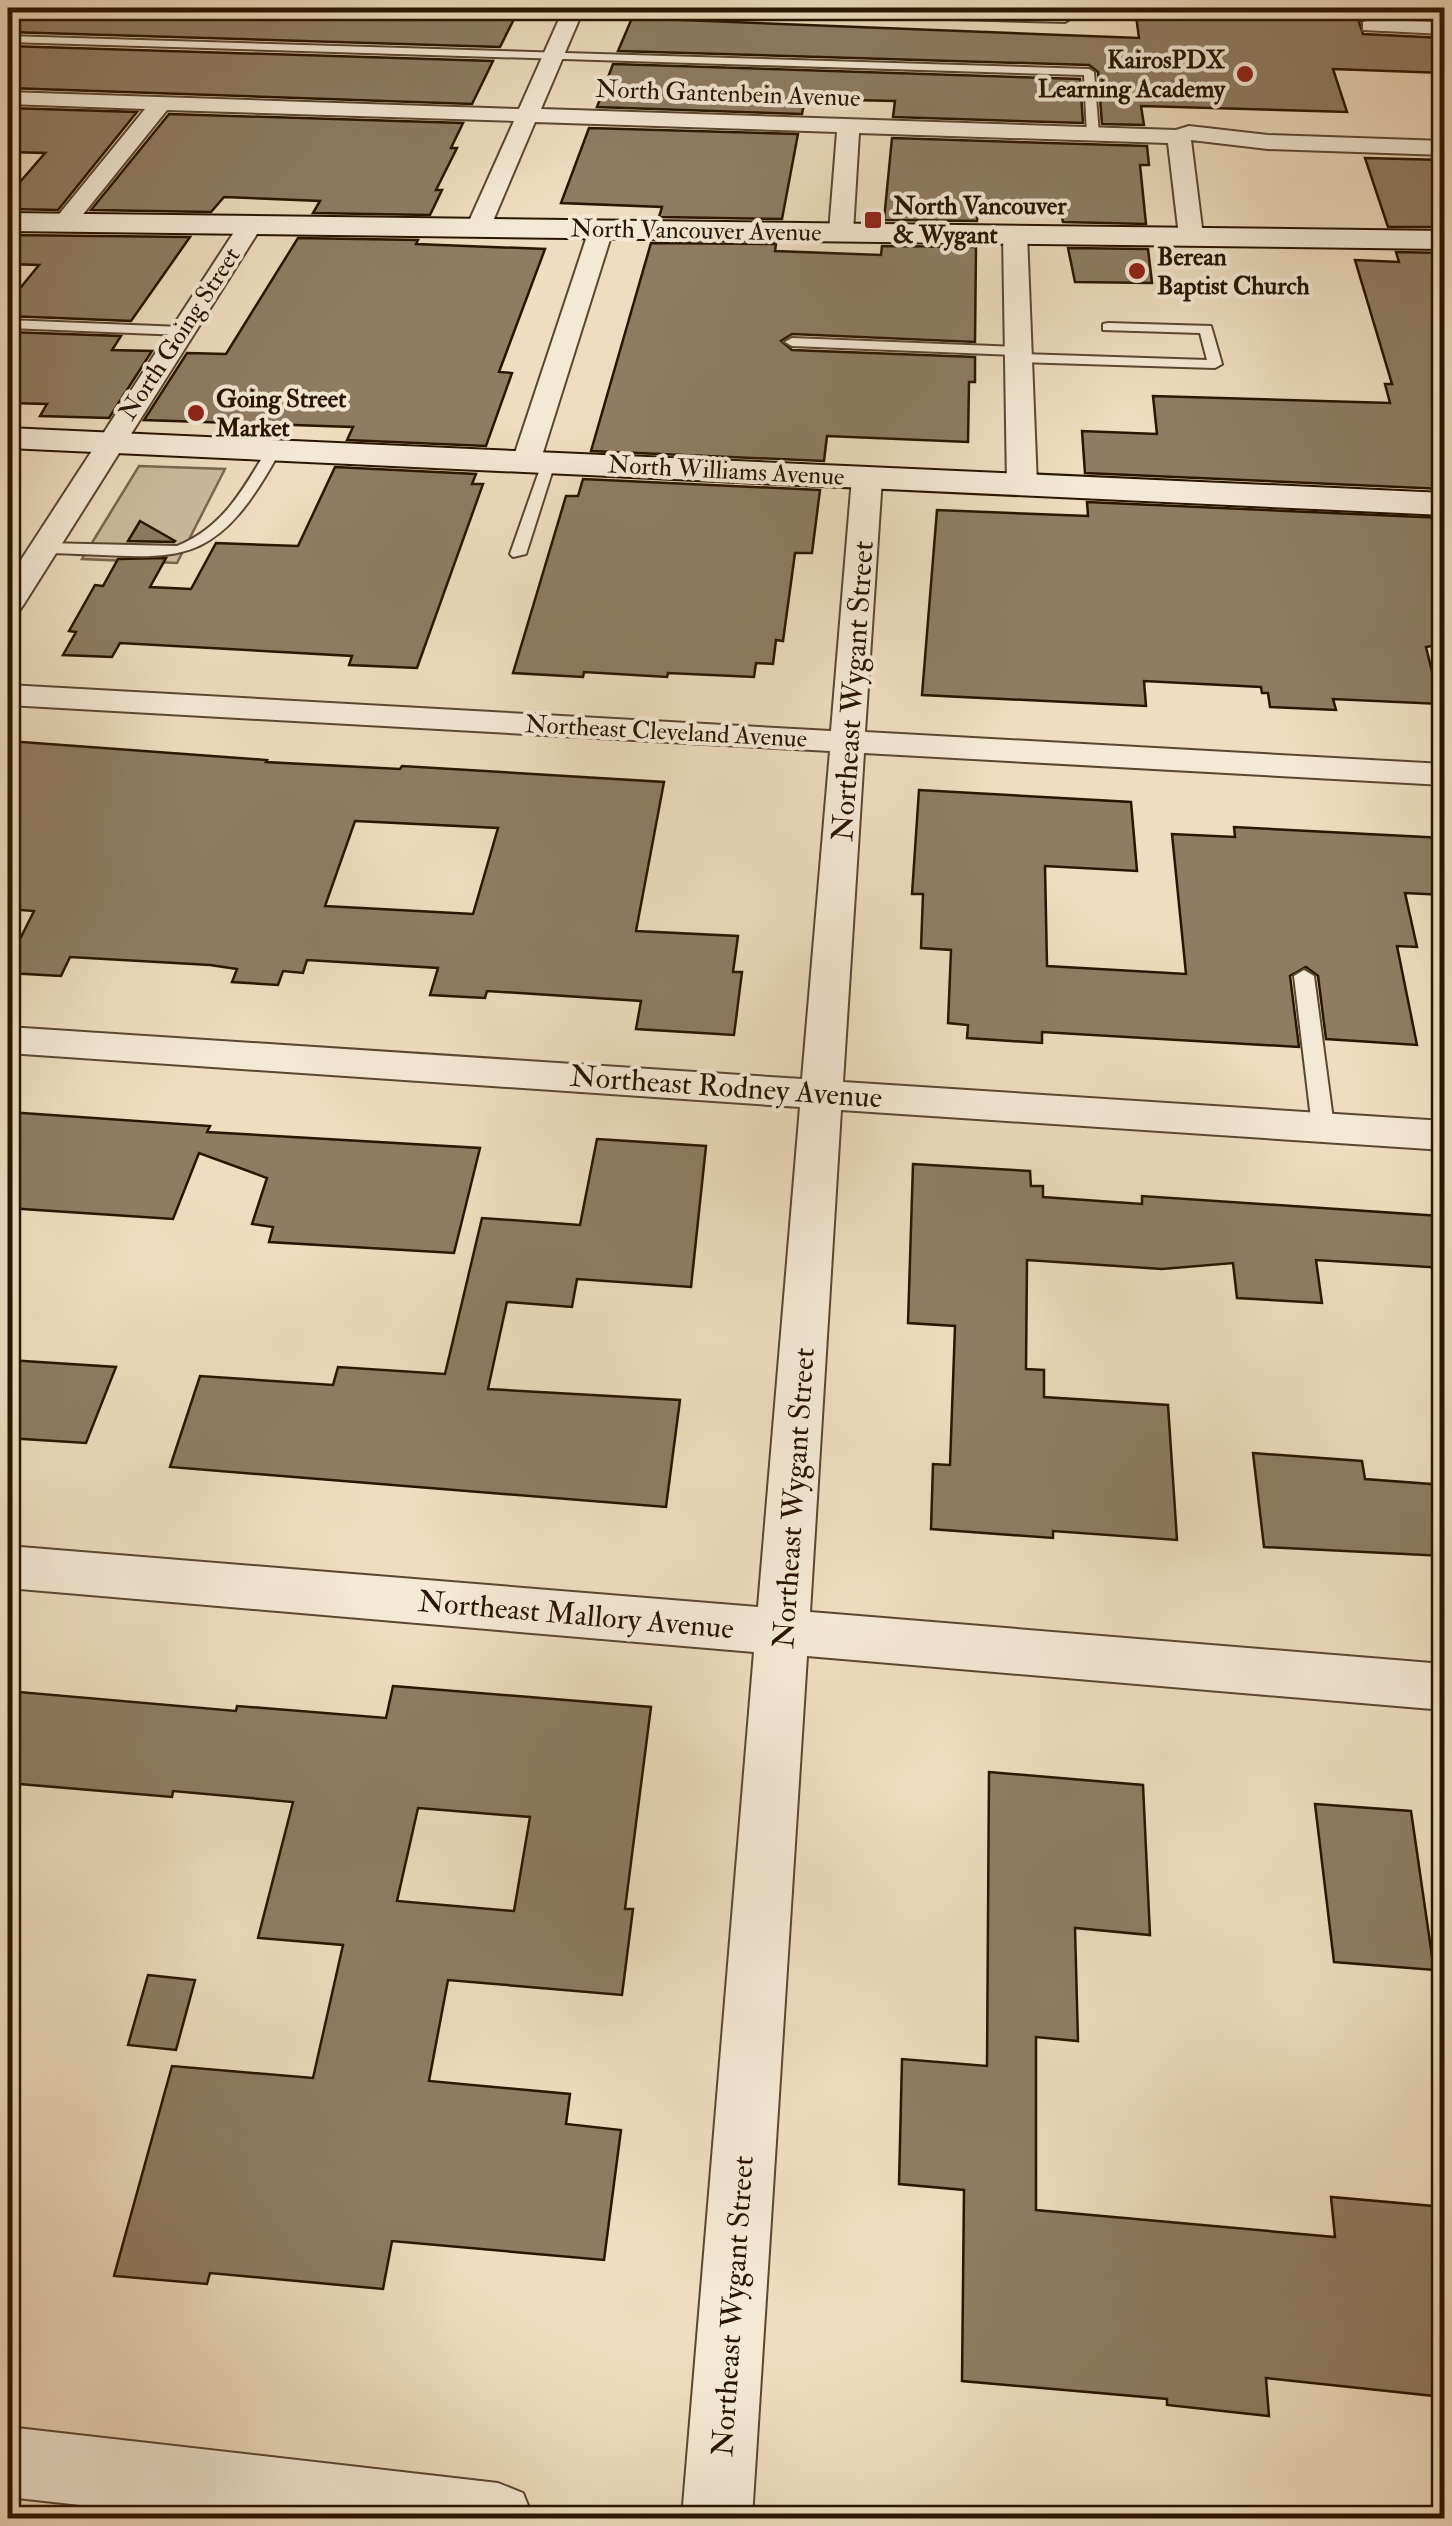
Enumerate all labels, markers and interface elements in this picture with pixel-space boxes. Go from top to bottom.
place label: KairosPDX Learning Academy [1038,45,1226,105]
marker: KairosPDX Learning Academy [1234,63,1256,85]
street label: North Gantenbein Avenue [595,74,861,114]
place label: North Vancouver & Wygant [892,191,1067,251]
marker: North Vancouver & Wygant [862,209,884,231]
street label: North Vancouver Avenue [570,213,822,249]
street label: North Going Street [113,242,247,426]
place label: Berean Baptist Church [1157,242,1310,302]
marker: Berean Baptist Church [1126,260,1148,282]
place label: Going Street Market [215,384,346,444]
marker: Going Street Market [185,402,207,424]
street label: North Williams Avenue [607,449,845,493]
street label: Northeast Wygant Street [824,539,882,843]
street label: Northeast Cleveland Avenue [524,709,808,755]
street label: Northeast Rodney Avenue [568,1058,884,1116]
street label: Northeast Wygant Street [765,1346,823,1650]
street label: Northeast Mallory Avenue [417,1583,735,1647]
street label: Northeast Wygant Street [704,2154,762,2458]

